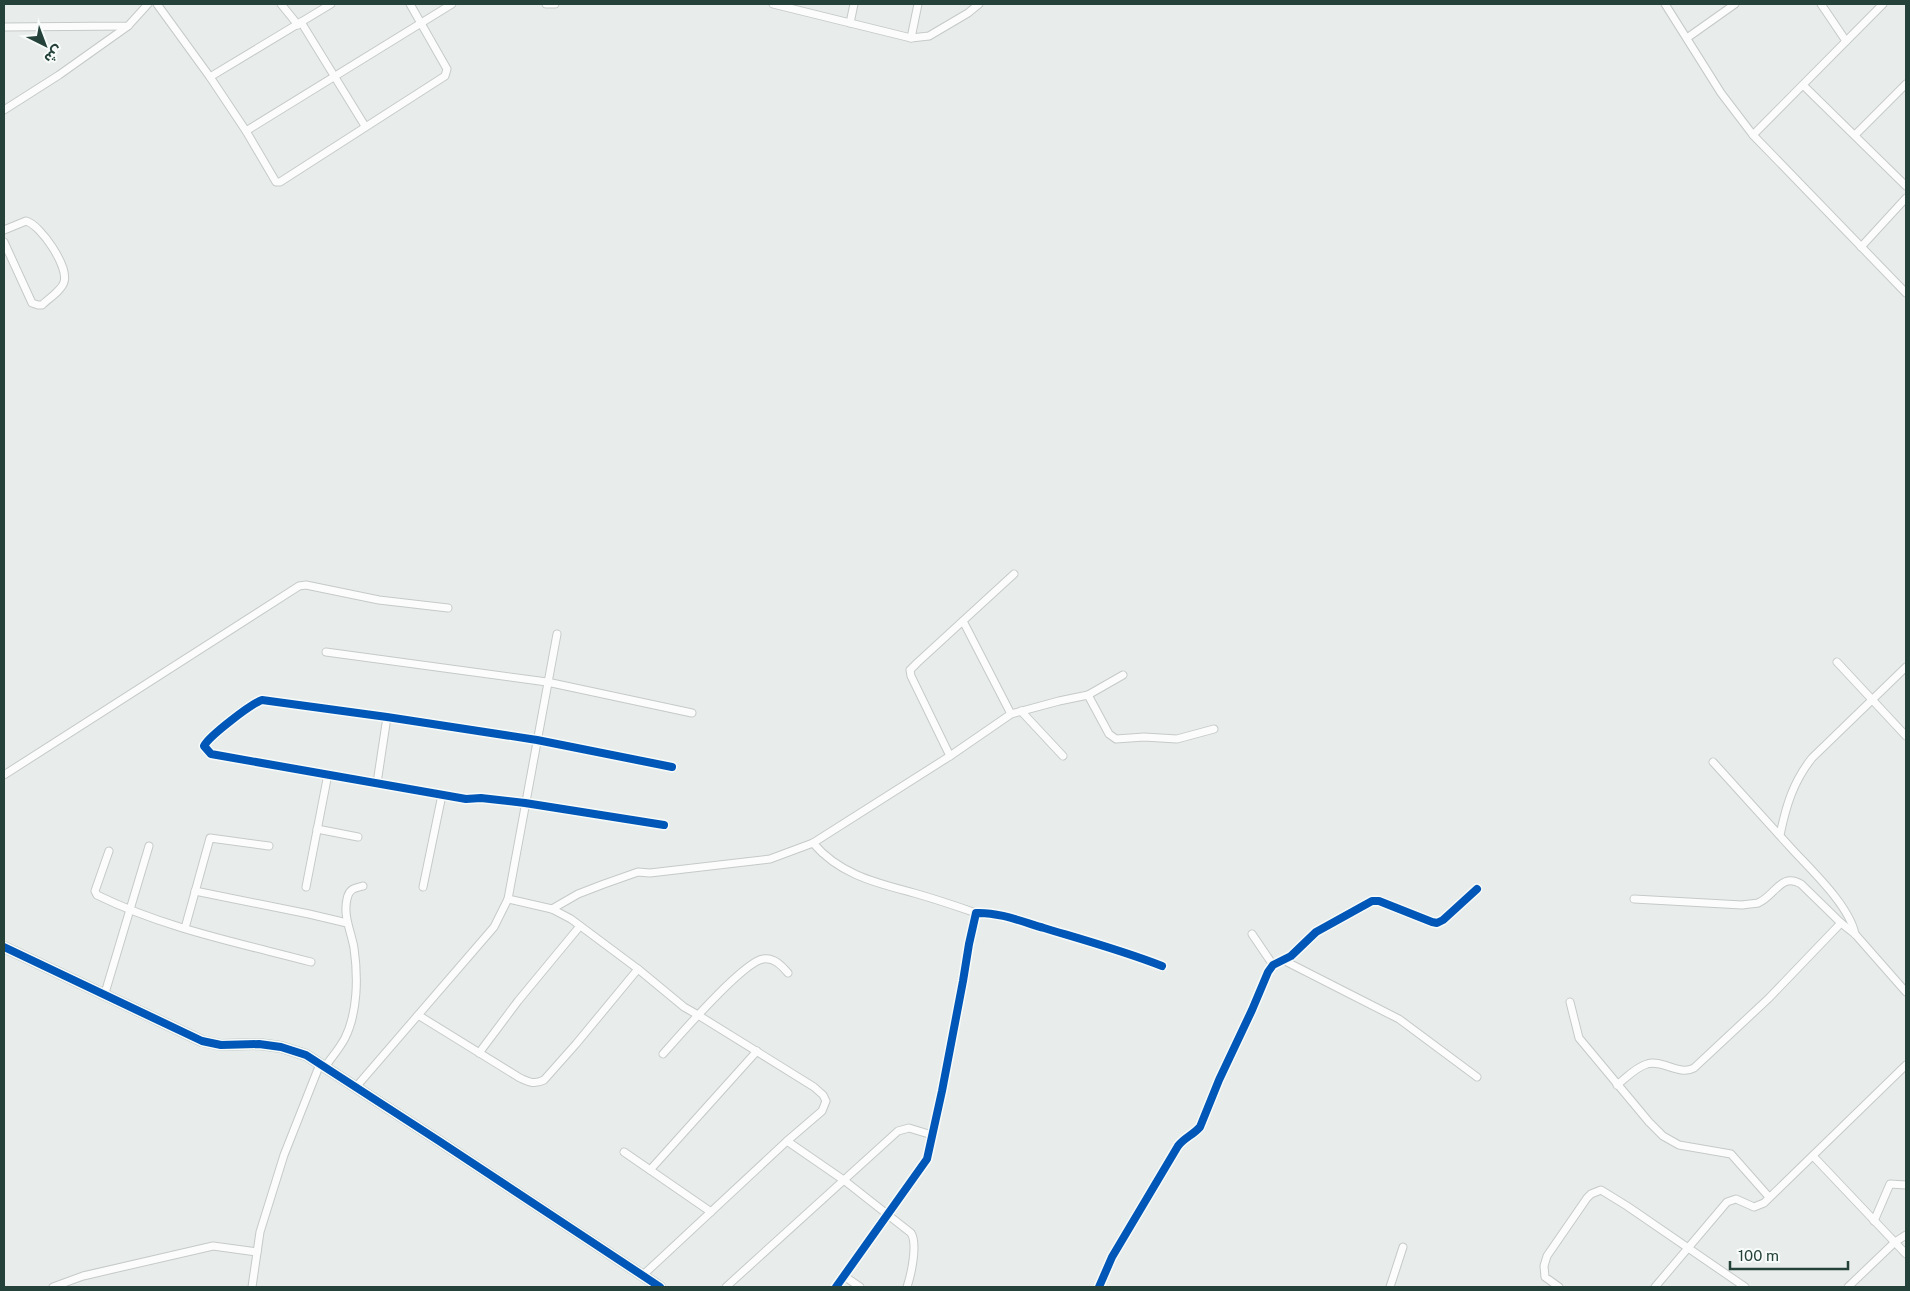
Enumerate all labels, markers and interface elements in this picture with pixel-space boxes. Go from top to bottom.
north arrow [20,20,70,70]
text: ش [41,42,66,67]
scale bar [1730,1238,1848,1270]
text: 100 m [1738,1247,1779,1264]

